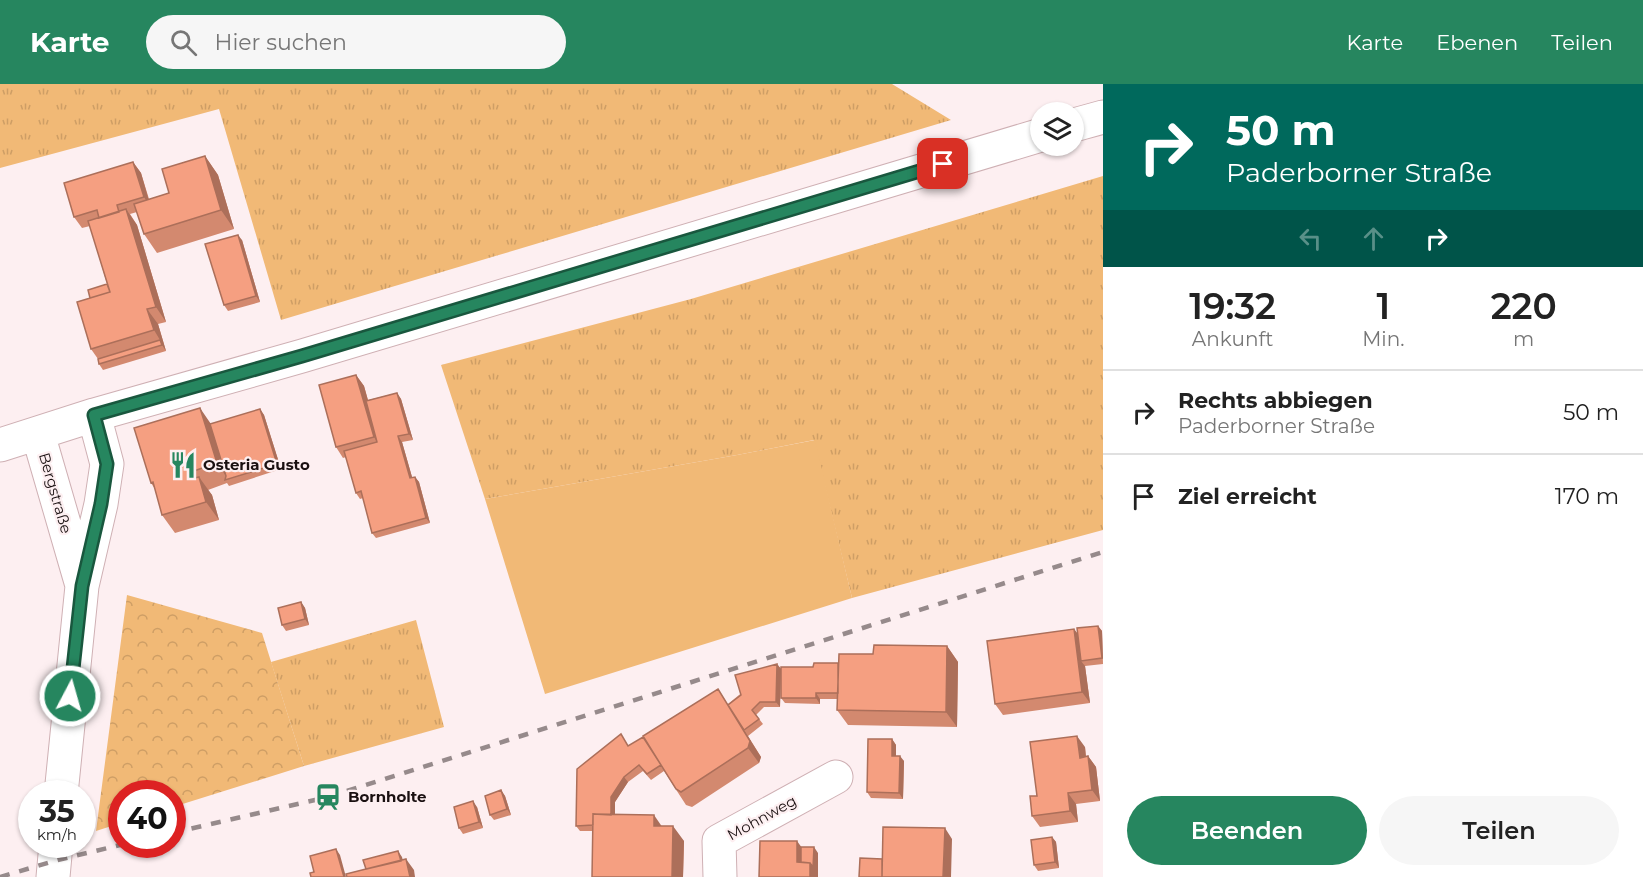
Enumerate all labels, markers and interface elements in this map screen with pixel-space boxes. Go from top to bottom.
search box [146,15,566,69]
text: Karte [30,25,110,59]
icon: search [167,26,200,59]
text: Hier suchen [215,29,347,56]
text: Karte [1347,30,1403,55]
text: Ebenen [1436,30,1518,55]
text: Teilen [1551,30,1613,55]
map controls [1030,102,1084,156]
button: layers [1030,102,1084,156]
text: 50 m [1226,104,1335,156]
icon: right [1127,108,1205,186]
pin [917,138,968,189]
icon: arrive [926,147,959,180]
text: Paderborner Straße [1226,156,1492,189]
icon: left [1294,222,1327,255]
icon: ahead [1357,222,1390,255]
icon: right [1420,222,1453,255]
text: 19:32 [1189,284,1276,328]
text: 1 [1376,284,1390,328]
text: 220 [1491,284,1557,328]
text: Ankunft [1192,327,1273,351]
text: Min. [1362,327,1404,351]
text: m [1513,327,1534,351]
text: Rechts abbiegen [1178,387,1373,414]
icon: right [1127,396,1160,429]
text: 50 m [1563,399,1619,426]
text: Paderborner Straße [1178,414,1375,438]
street label: Bergstraße [35,450,76,535]
restaurant icon: Osteria Gusto [168,450,198,480]
place label: Osteria Gusto [203,455,310,474]
icon: arrive [1127,480,1160,513]
text: Ziel erreicht [1178,483,1317,510]
text: 170 m [1555,483,1619,510]
position arrow [38,664,102,728]
speed limit sign: 40 [108,780,186,858]
station icon: Bornholte [313,782,343,812]
place label: Bornholte [348,787,427,806]
street label: Mohnweg [724,791,800,844]
text: 35 [39,793,75,830]
button: Beenden [1127,796,1367,865]
button: Teilen [1379,796,1619,865]
text: km/h [37,825,77,844]

